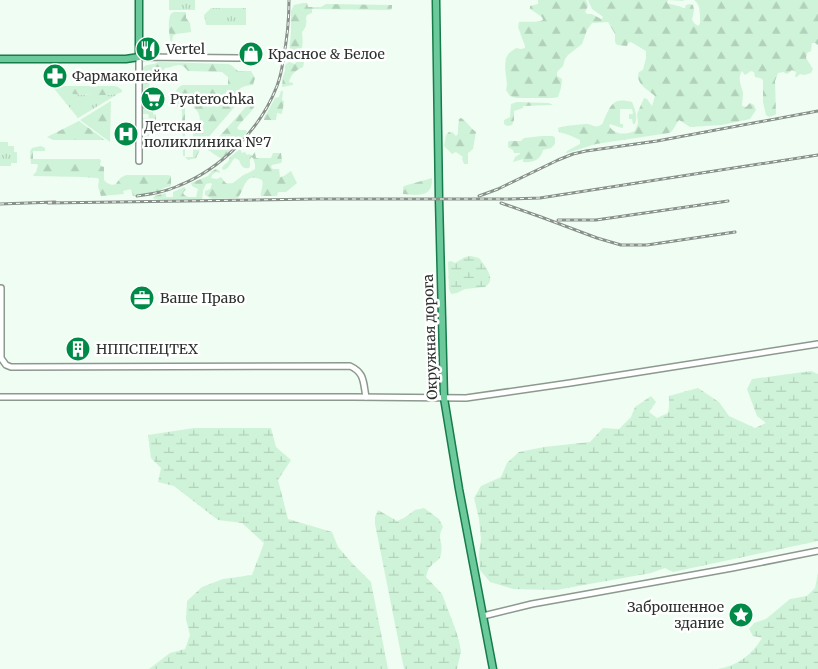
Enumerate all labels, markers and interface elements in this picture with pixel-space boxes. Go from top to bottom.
restaurant icon: Vertel [135,36,161,62]
place label: Vertel [165,40,206,58]
shop icon: Красное & Белое [238,41,264,67]
place label: Красное & Белое [268,45,385,63]
pharmacy icon: Фармакопейка [42,63,68,89]
place label: Фармакопейка [72,67,178,85]
supermarket icon: Pyaterochka [140,86,166,112]
place label: Pyaterochka [170,90,255,108]
place label: Детская поликлиника №7 [144,117,271,151]
hospital icon: Детская поликлиника №7 [113,121,139,147]
street label: Окружная дорога [419,273,441,400]
office icon: Ваше Право [129,285,155,311]
place label: Ваше Право [160,289,245,307]
building icon: НППСПЕЦТЕХ [65,336,91,362]
place label: НППСПЕЦТЕХ [96,340,198,358]
place label: Заброшенное здание [627,598,724,632]
place icon: Заброшенное здание [728,602,754,628]

